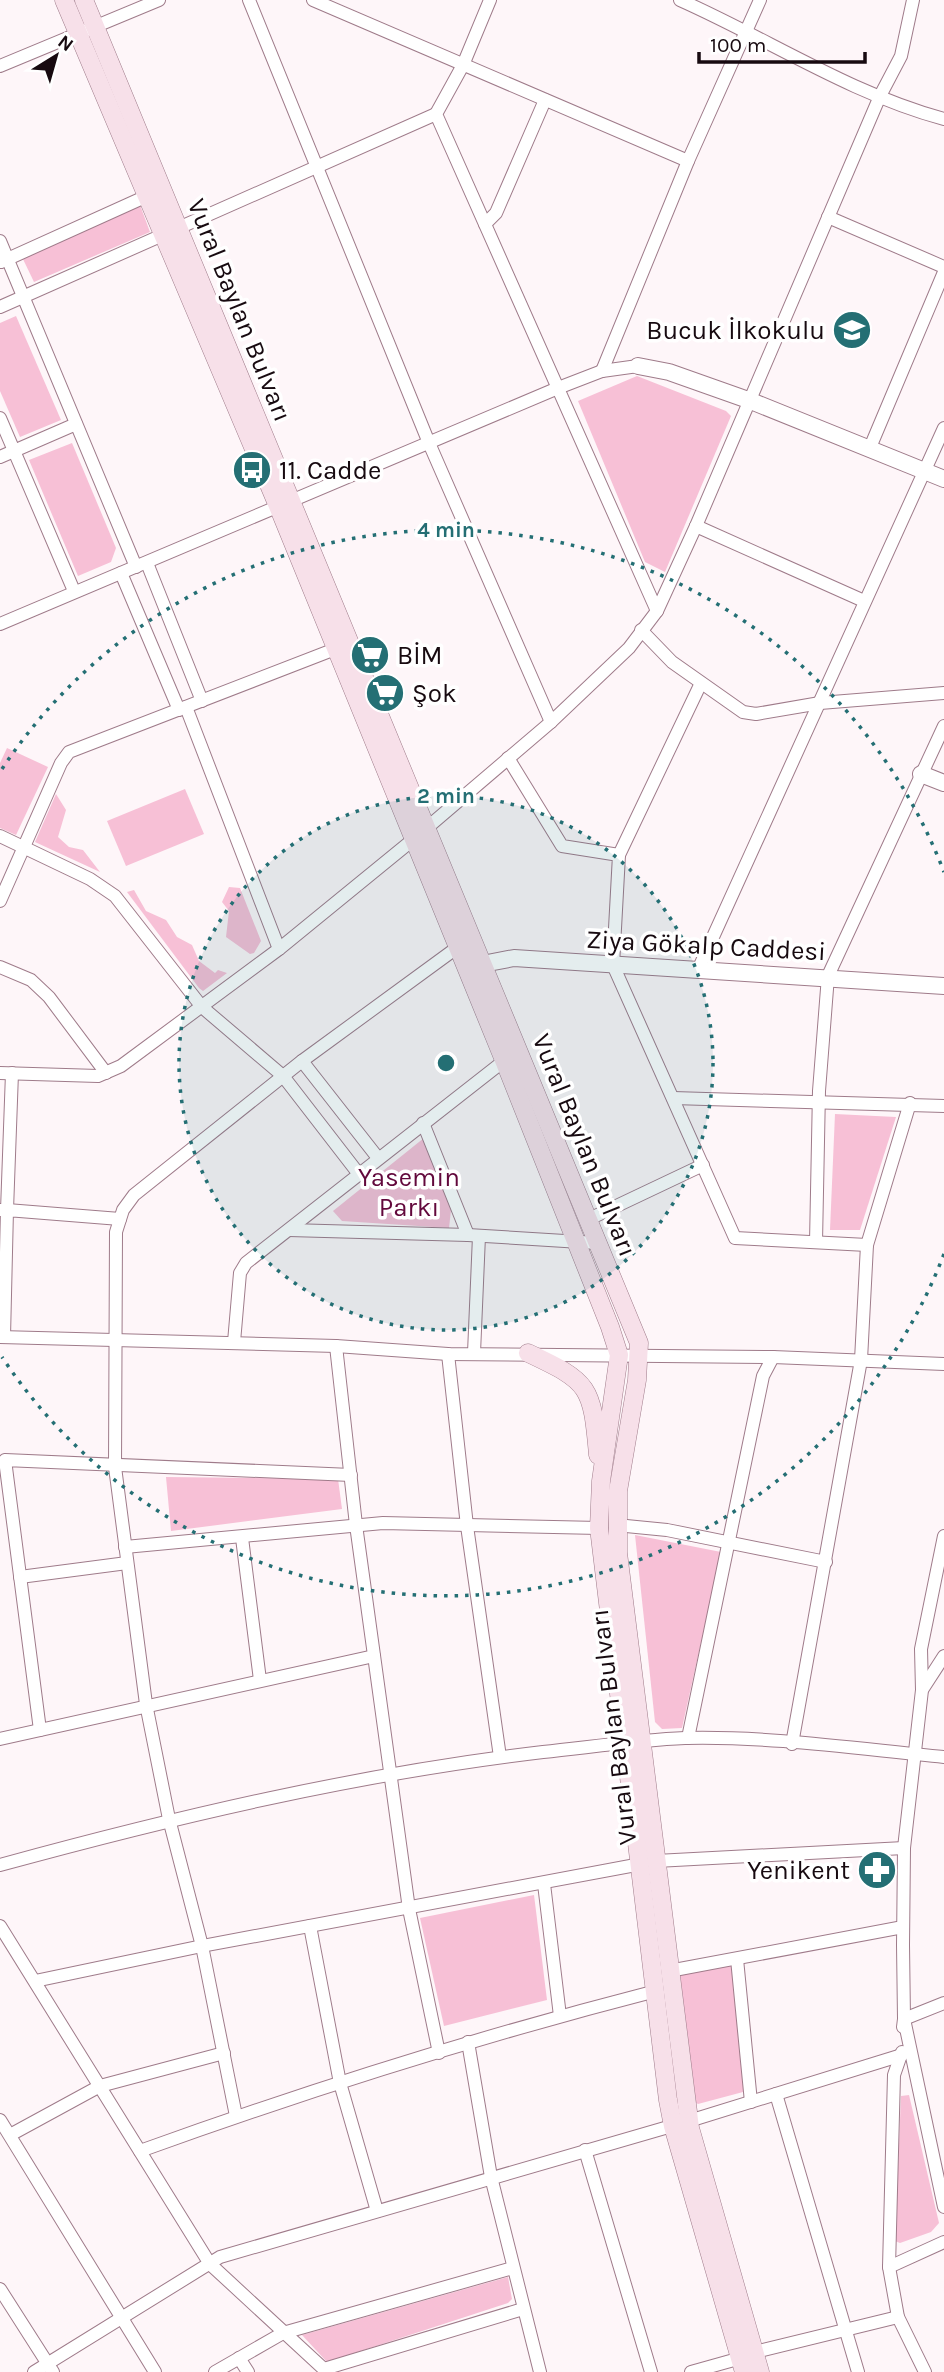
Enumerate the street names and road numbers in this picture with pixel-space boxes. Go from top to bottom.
street label: Vural Baylan Bulvarı [181,194,298,426]
street label: Ziya Gökalp Caddesi [585,924,827,967]
street label: Vural Baylan Bulvarı [526,1029,643,1261]
street label: Vural Baylan Bulvarı [584,1607,643,1847]

